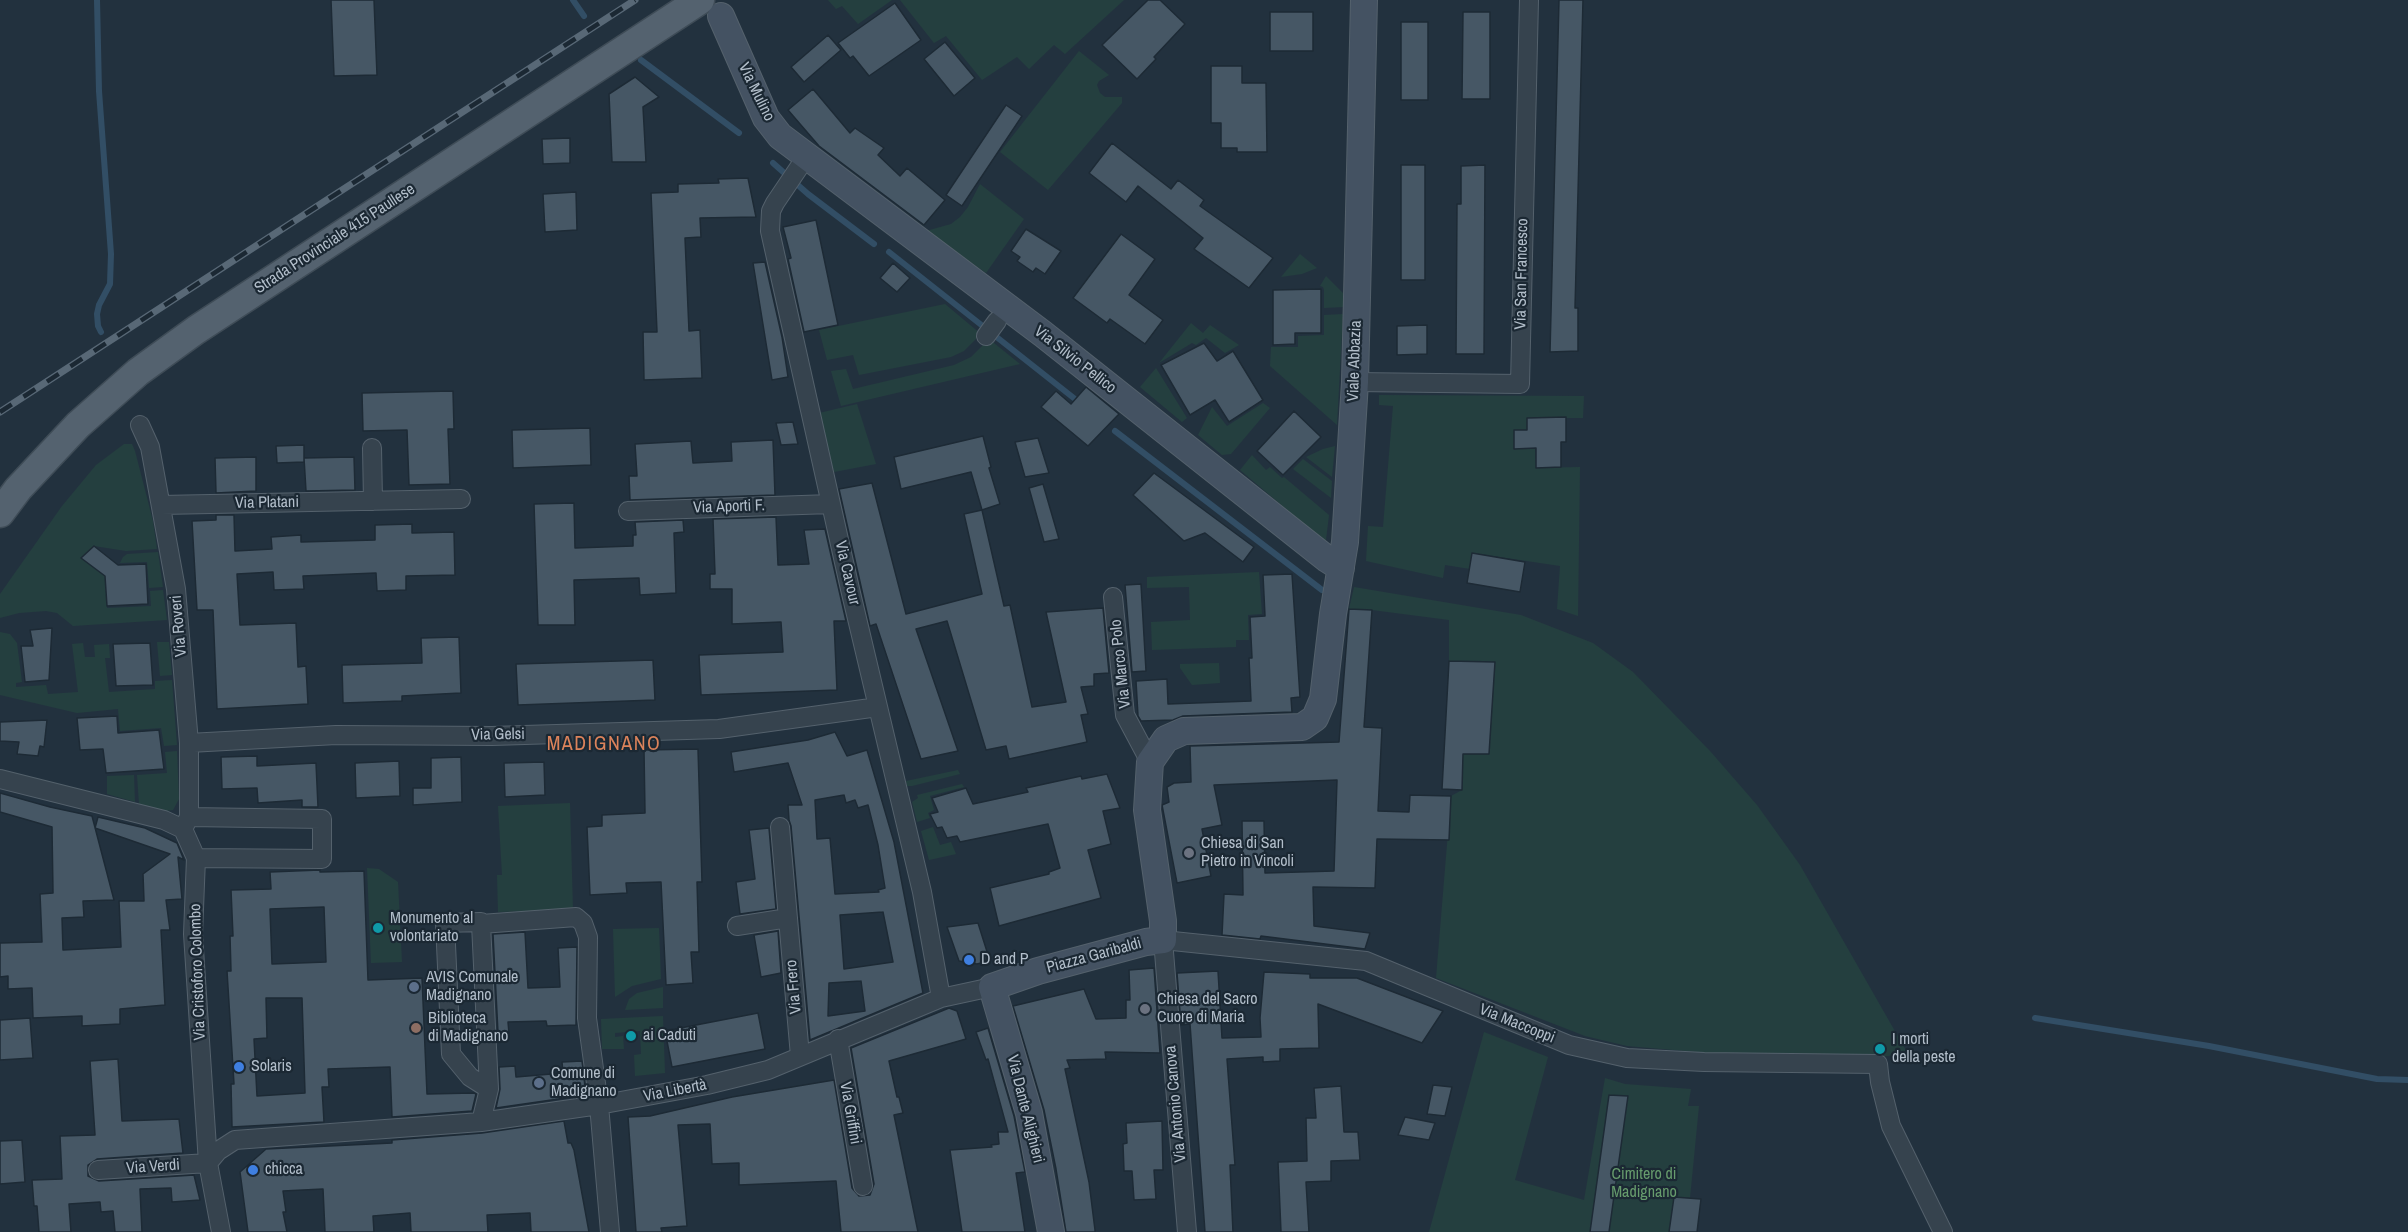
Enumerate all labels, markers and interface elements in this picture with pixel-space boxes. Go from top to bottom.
street label: Via Mulino [734,60,778,124]
street label: Strada Provinciale 415 Paullese [251,180,419,298]
street label: Via San Francesco [1511,218,1533,330]
street label: Viale Abbazia [1344,320,1366,402]
street label: Via Silvio Pellico [1030,322,1120,398]
street label: Via Platani [235,493,299,513]
street label: Via Aporti F. [693,496,765,518]
street label: Via Cavour [830,539,864,607]
street label: Via Roveri [167,594,191,658]
street label: Via Marco Polo [1107,619,1135,709]
street label: Via Gelsi [471,725,525,745]
district label: MADIGNANO [547,733,661,757]
place label: Chiesa di San Pietro in Vincoli [1201,834,1294,872]
marker: Chiesa di San Pietro in Vincoli [1182,846,1196,860]
street label: Via Cristoforo Colombo [186,903,210,1041]
place label: Monumento al volontariato [390,909,473,947]
marker: Monumento al volontariato [371,921,385,935]
street label: Piazza Garibaldi [1044,934,1144,978]
place label: D and P [981,950,1028,970]
marker: D and P [962,953,976,967]
street label: Via Frero [782,959,806,1015]
place label: AVIS Comunale Madignano [426,968,518,1006]
marker: AVIS Comunale Madignano [407,980,421,994]
place label: Chiesa del Sacro Cuore di Maria [1157,990,1258,1028]
street label: Via Maccoppi [1476,1000,1558,1048]
marker: Chiesa del Sacro Cuore di Maria [1138,1002,1152,1016]
place label: Biblioteca di Madignano [428,1009,508,1047]
marker: Biblioteca di Madignano [409,1021,423,1035]
place label: ai Caduti [643,1026,696,1046]
marker: ai Caduti [624,1029,638,1043]
place label: I morti della peste [1892,1030,1955,1068]
marker: I morti della peste [1873,1042,1887,1056]
street label: Via Antonio Canova [1161,1045,1191,1163]
street label: Via Dante Alighieri [1002,1053,1048,1165]
place label: Solaris [251,1057,292,1077]
marker: Solaris [232,1060,246,1074]
place label: Comune di Madignano [551,1064,617,1102]
street label: Via Libertà [642,1075,708,1107]
marker: Comune di Madignano [532,1076,546,1090]
street label: Via Griffini [835,1080,865,1146]
street label: Via Verdi [126,1156,180,1178]
place label: chicca [265,1160,303,1180]
marker: chicca [246,1163,260,1177]
park label: Cimitero di Madignano [1611,1165,1677,1203]

